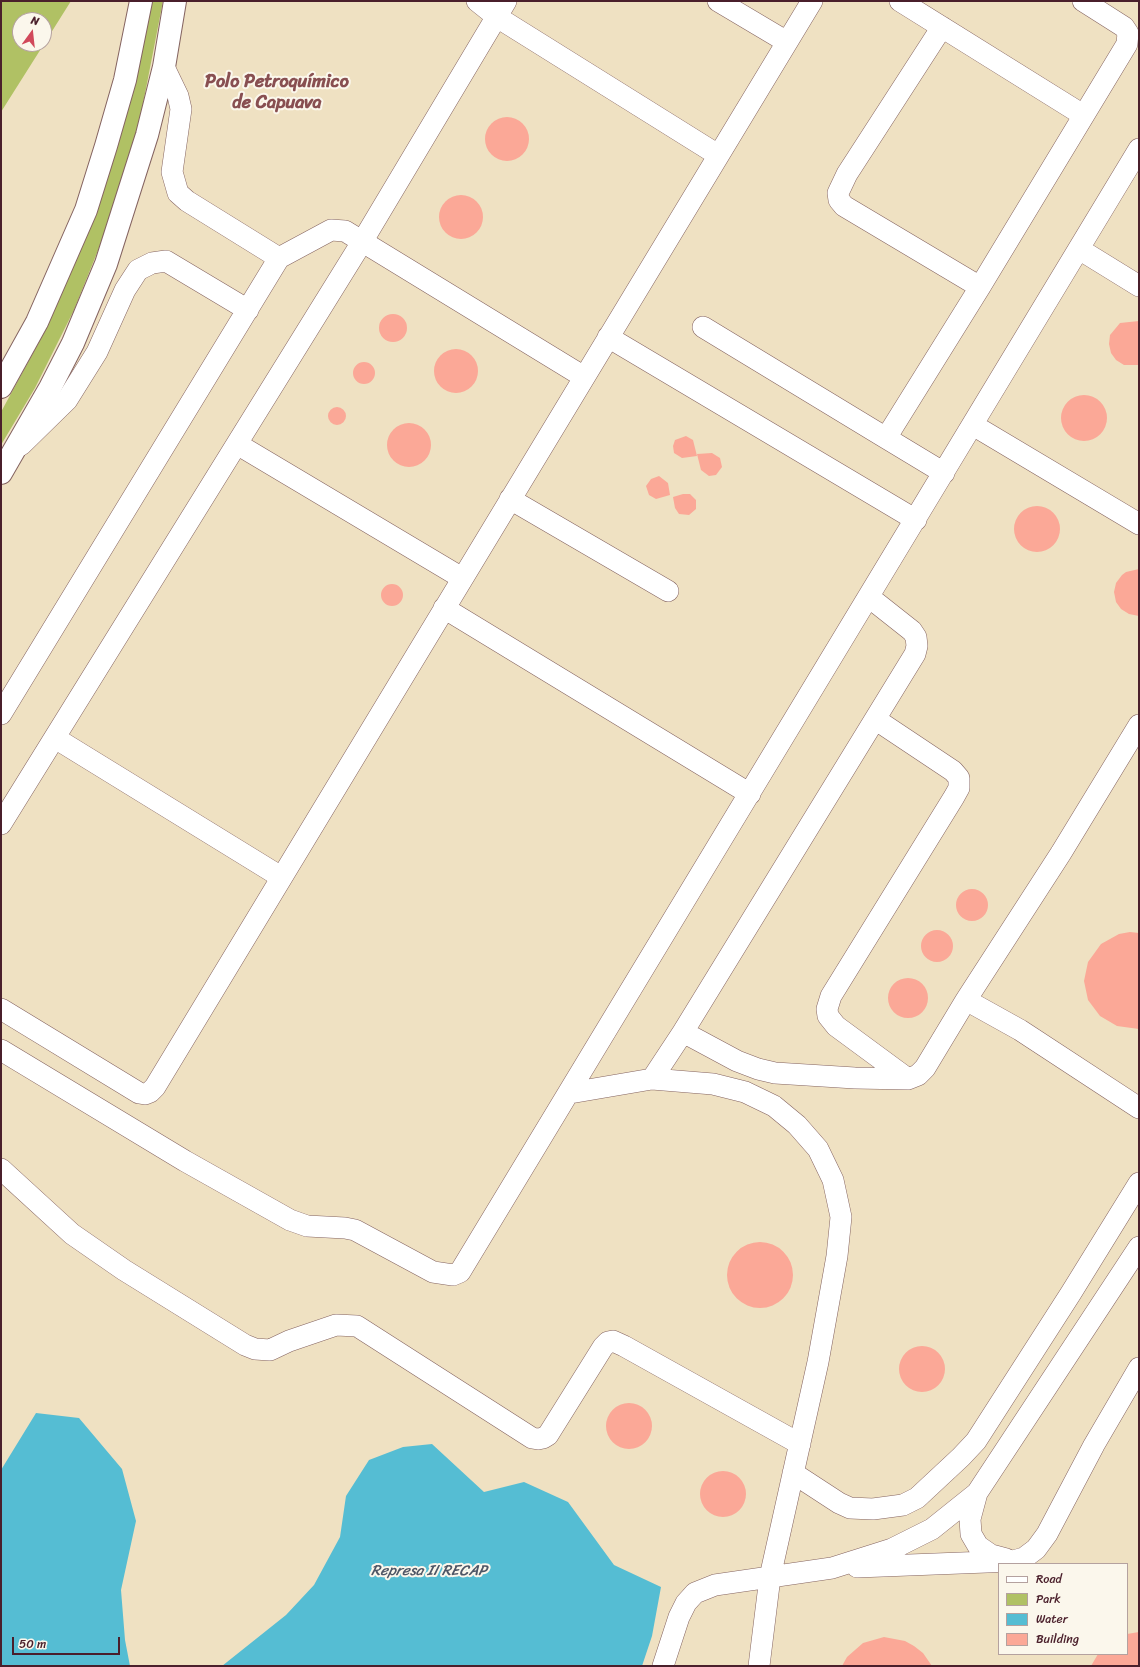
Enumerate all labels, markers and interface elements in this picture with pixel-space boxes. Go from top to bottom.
text: N [29,11,41,31]
north arrow [12,12,52,52]
district label: Polo Petroquímico de Capuava [205,71,349,114]
water label: Represa II RECAP [371,1562,487,1580]
legend [998,1563,1128,1655]
text: Road [1036,1568,1062,1590]
text: Park [1036,1588,1061,1610]
text: Water [1036,1608,1068,1630]
text: Building [1036,1628,1079,1650]
scale bar [14,1629,122,1655]
text: 50 m [19,1633,46,1655]

